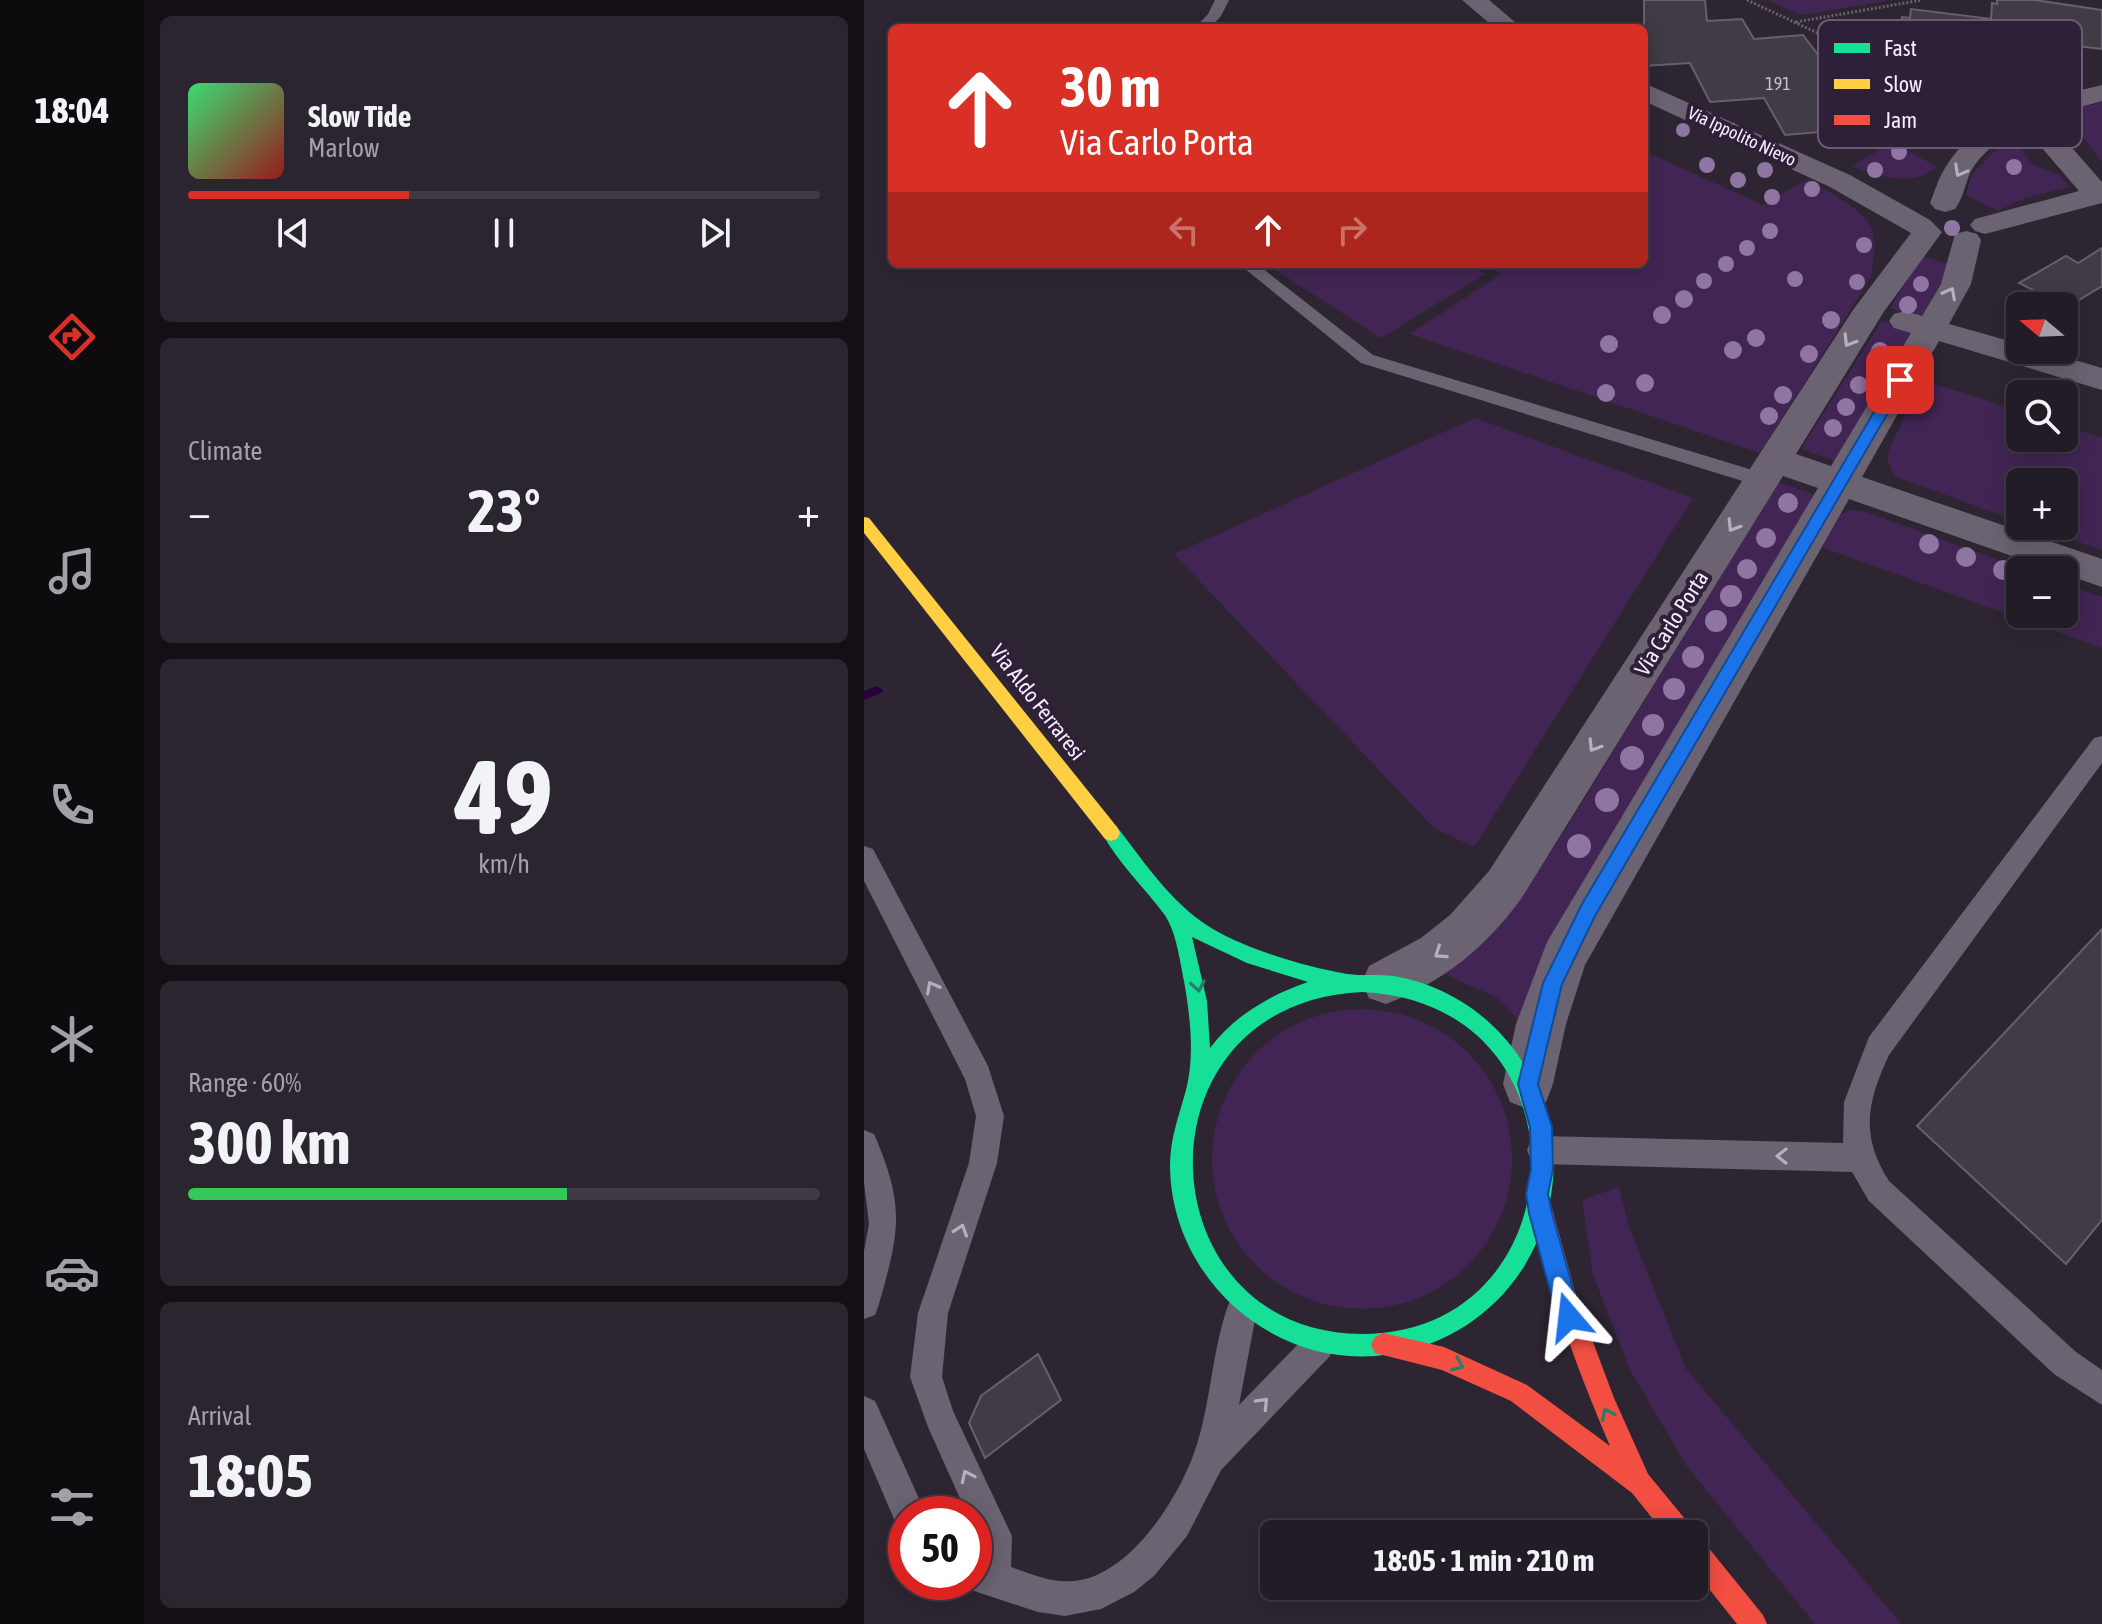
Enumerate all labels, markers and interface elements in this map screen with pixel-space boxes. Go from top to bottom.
legend [1818,20,2082,148]
text: Fast [1884,35,1917,61]
text: 30 m [1060,55,1161,119]
icon: ahead [928,56,1032,160]
text: Slow [1884,71,1922,97]
house number: 191 [1765,73,1791,94]
text: 18:04 [35,89,109,131]
text: Slow Tide [308,99,411,133]
street label: Via Ippolito Nievo [1684,102,1800,170]
text: Jam [1884,107,1917,133]
text: Via Carlo Porta [1060,121,1254,163]
text: Marlow [308,133,379,163]
one-way arrow [1954,163,1969,178]
icon: left [1162,208,1206,252]
icon: ahead [1246,208,1290,252]
icon: right [1330,208,1374,252]
icon: previous [271,211,315,255]
icon: pause [482,211,526,255]
icon: next [693,211,737,255]
one-way arrow [1940,287,1956,302]
north arrow [2006,292,2078,364]
map controls [2006,292,2078,628]
icon: directions [44,309,100,365]
one-way arrow [1844,333,1859,347]
pin [1866,346,1934,414]
icon: arrive [1878,358,1922,402]
button: search [2006,380,2078,452]
text: Climate [188,436,262,466]
button: + [2006,468,2078,540]
text: 23° [468,476,540,545]
text: − [188,486,211,536]
text: + [797,486,820,536]
one-way arrow [1727,517,1742,532]
icon: music [44,543,100,599]
button: − [2006,556,2078,628]
street label: Via Carlo Porta [1629,566,1713,680]
street label: Via Aldo Ferraresi [985,639,1091,765]
text: 49 [455,737,553,856]
one-way arrow [1588,737,1603,751]
icon: phone [44,777,100,833]
text: km/h [478,849,530,879]
one-way arrow [1435,943,1449,958]
one-way arrow [1189,979,1206,993]
one-way arrow [927,980,942,995]
icon: climate [44,1011,100,1067]
text: Range · 60% [188,1068,301,1098]
text: 300 km [188,1108,350,1177]
one-way arrow [1775,1147,1788,1165]
one-way arrow [952,1223,968,1237]
icon: car [44,1245,100,1301]
position arrow [1527,1275,1611,1359]
one-way arrow [1450,1355,1464,1371]
one-way arrow [1254,1398,1268,1412]
text: Arrival [188,1401,252,1431]
one-way arrow [1601,1408,1617,1422]
text: 18:05 [188,1441,313,1510]
one-way arrow [961,1470,977,1485]
icon: filters [44,1479,100,1535]
speed limit sign: 50 [888,1496,992,1600]
text: 18:05 · 1 min · 210 m [1374,1543,1594,1577]

